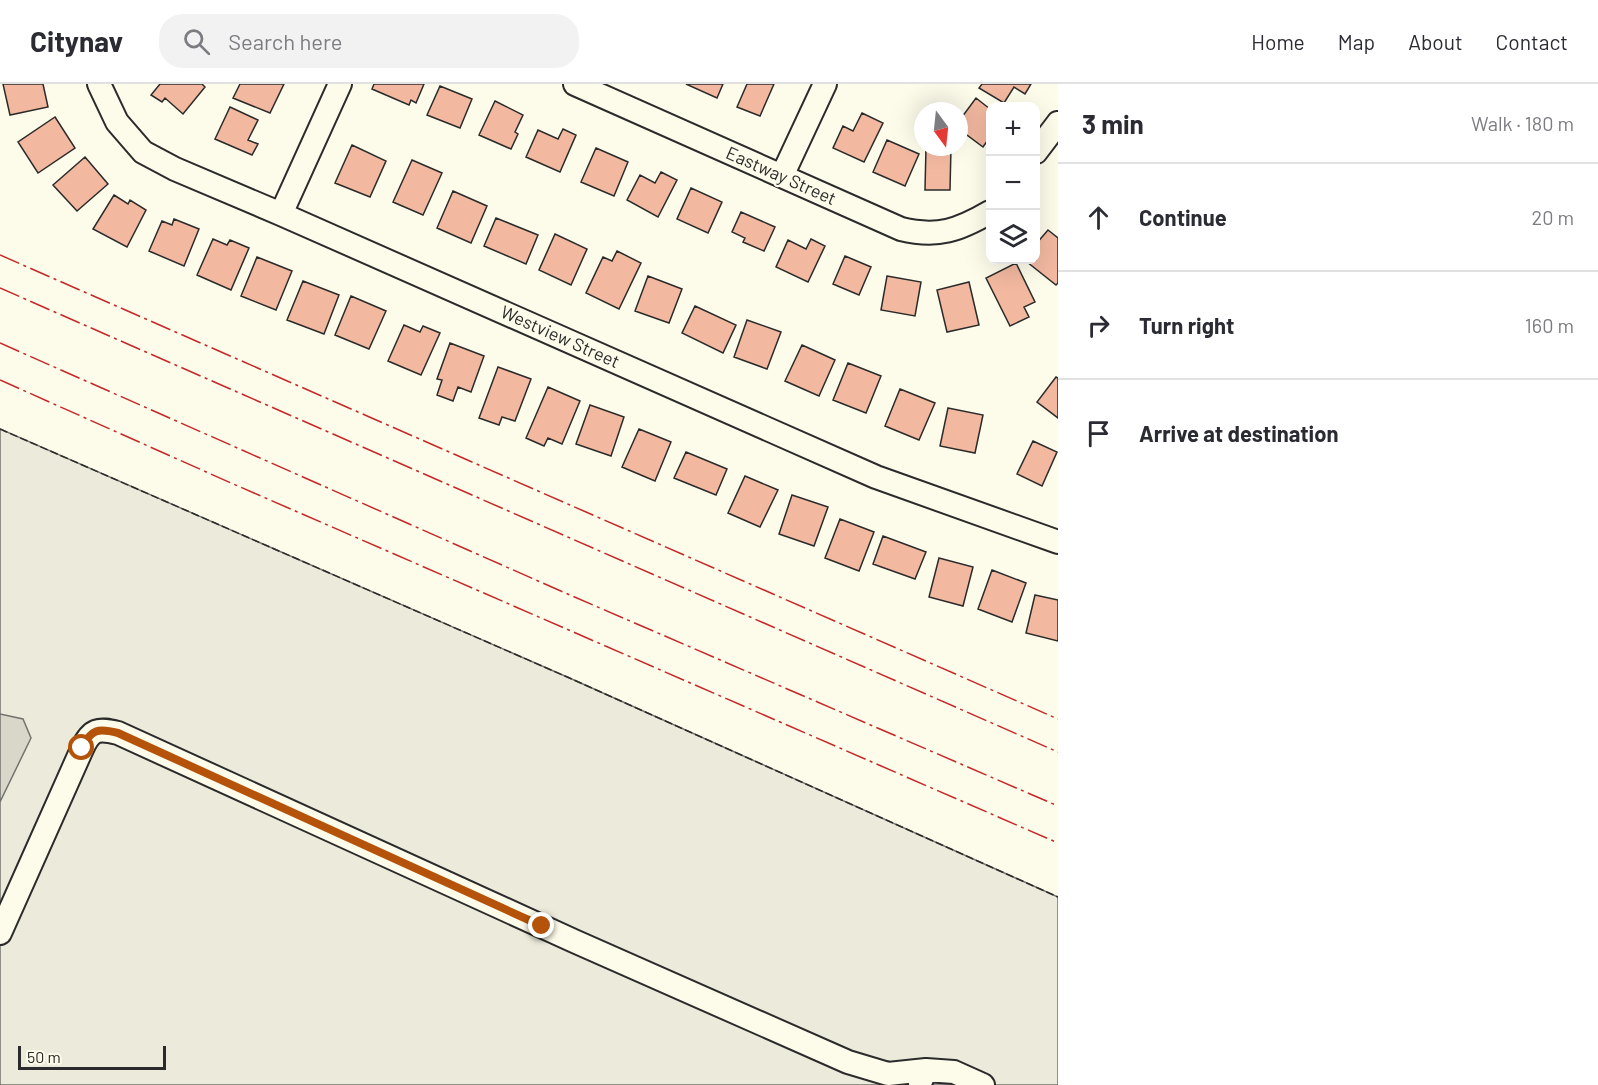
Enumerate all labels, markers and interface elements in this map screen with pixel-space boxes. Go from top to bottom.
search box [159,14,579,68]
text: Citynav [30,24,123,58]
icon: search [180,25,213,58]
text: Search here [228,28,343,54]
text: Home [1251,29,1305,54]
text: Map [1338,29,1375,54]
text: About [1408,29,1463,54]
text: Contact [1496,29,1568,54]
north arrow [914,102,968,156]
map controls [986,102,1040,264]
button: + [986,102,1040,156]
text: 3 min [1082,108,1144,139]
text: Walk · 180 m [1471,111,1574,135]
street label: Eastway Street [723,141,840,209]
button: − [986,156,1040,210]
icon: ahead [1082,201,1115,234]
text: Continue [1139,204,1227,230]
text: 20 m [1531,205,1574,229]
button: layers [986,210,1040,264]
street label: Westview Street [498,300,623,372]
icon: right [1082,309,1115,342]
text: Turn right [1139,312,1234,338]
text: 160 m [1525,313,1574,337]
icon: arrive [1082,417,1115,450]
text: Arrive at destination [1139,420,1338,446]
route start [68,734,94,760]
route end [528,912,554,938]
scale bar [18,1043,166,1070]
text: 50 m [27,1047,61,1066]

